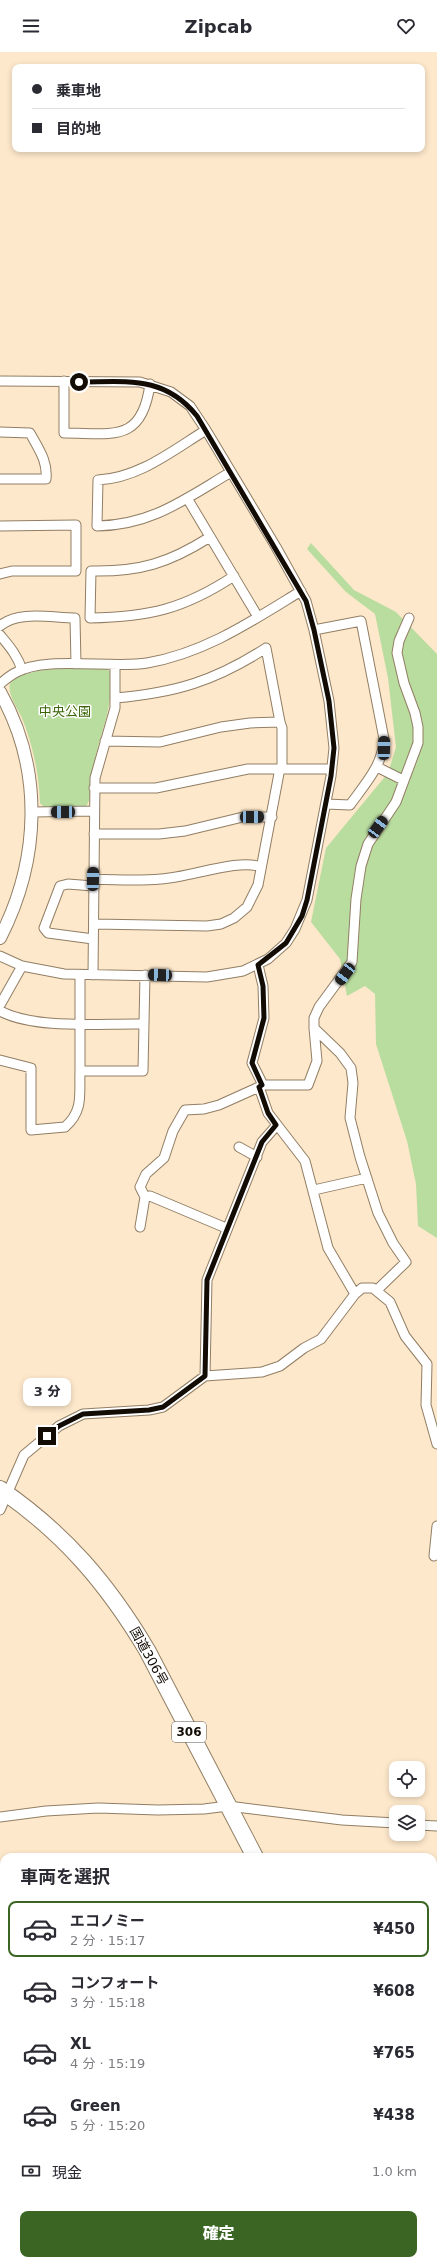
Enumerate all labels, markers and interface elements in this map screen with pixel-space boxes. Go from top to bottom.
icon: menu [20,15,42,37]
icon: heart [395,15,417,37]
text: Zipcab [185,16,252,37]
text: 乗車地 [56,82,101,100]
text: 目的地 [56,120,101,138]
route start [70,373,88,391]
park label: 中央公園 [39,704,91,719]
car [378,736,390,760]
car [51,806,75,818]
car [240,811,264,823]
car [366,814,390,840]
car [87,867,99,891]
car [333,961,357,987]
car [148,969,172,981]
callout: 3 分 [23,1378,71,1406]
text: 3 分 [34,1384,60,1399]
route end [38,1427,56,1445]
street label: 国道306号 [127,1624,171,1688]
road number: 306 [172,1722,206,1742]
map controls [389,1761,425,1841]
button: locate [389,1761,425,1797]
button: layers [389,1805,425,1841]
text: 車両を選択 [20,1866,110,1887]
icon: car [22,1911,58,1947]
text: エコノミー [70,1912,145,1930]
text: ¥450 [373,1920,415,1938]
text: 2 分 · 15:17 [70,1933,145,1948]
icon: car [22,1973,58,2009]
text: コンフォート [70,1974,160,1992]
text: ¥608 [373,1982,415,2000]
text: 3 分 · 15:18 [70,1995,145,2010]
icon: car [22,2035,58,2071]
text: XL [70,2035,91,2053]
text: ¥765 [373,2044,415,2062]
text: 4 分 · 15:19 [70,2056,145,2071]
icon: car [22,2097,58,2133]
text: Green [70,2097,121,2115]
text: ¥438 [373,2106,415,2124]
text: 5 分 · 15:20 [70,2118,145,2133]
icon: cash [20,2160,42,2182]
text: 現金 [52,2164,82,2182]
text: 1.0 km [372,2164,417,2179]
button: 確定 [20,2211,417,2257]

